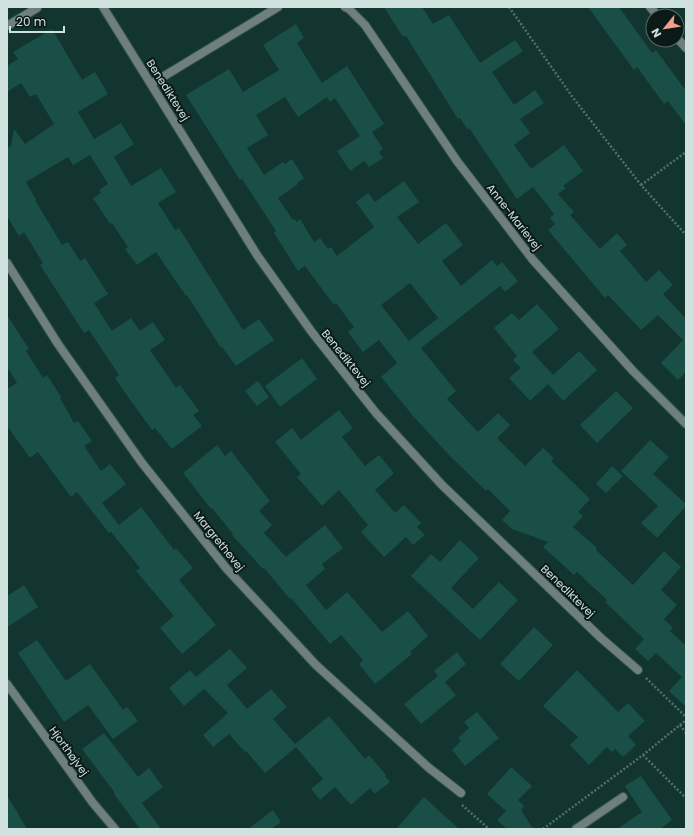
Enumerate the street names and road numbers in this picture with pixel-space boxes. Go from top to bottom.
street label: Benediktevej [143,56,193,124]
street label: Anne-Marievej [483,180,545,254]
street label: Benediktevej [318,326,374,390]
street label: Margrethevej [190,508,248,575]
street label: Benediktevej [537,561,599,621]
street label: Hjorthøjvej [45,723,93,779]

